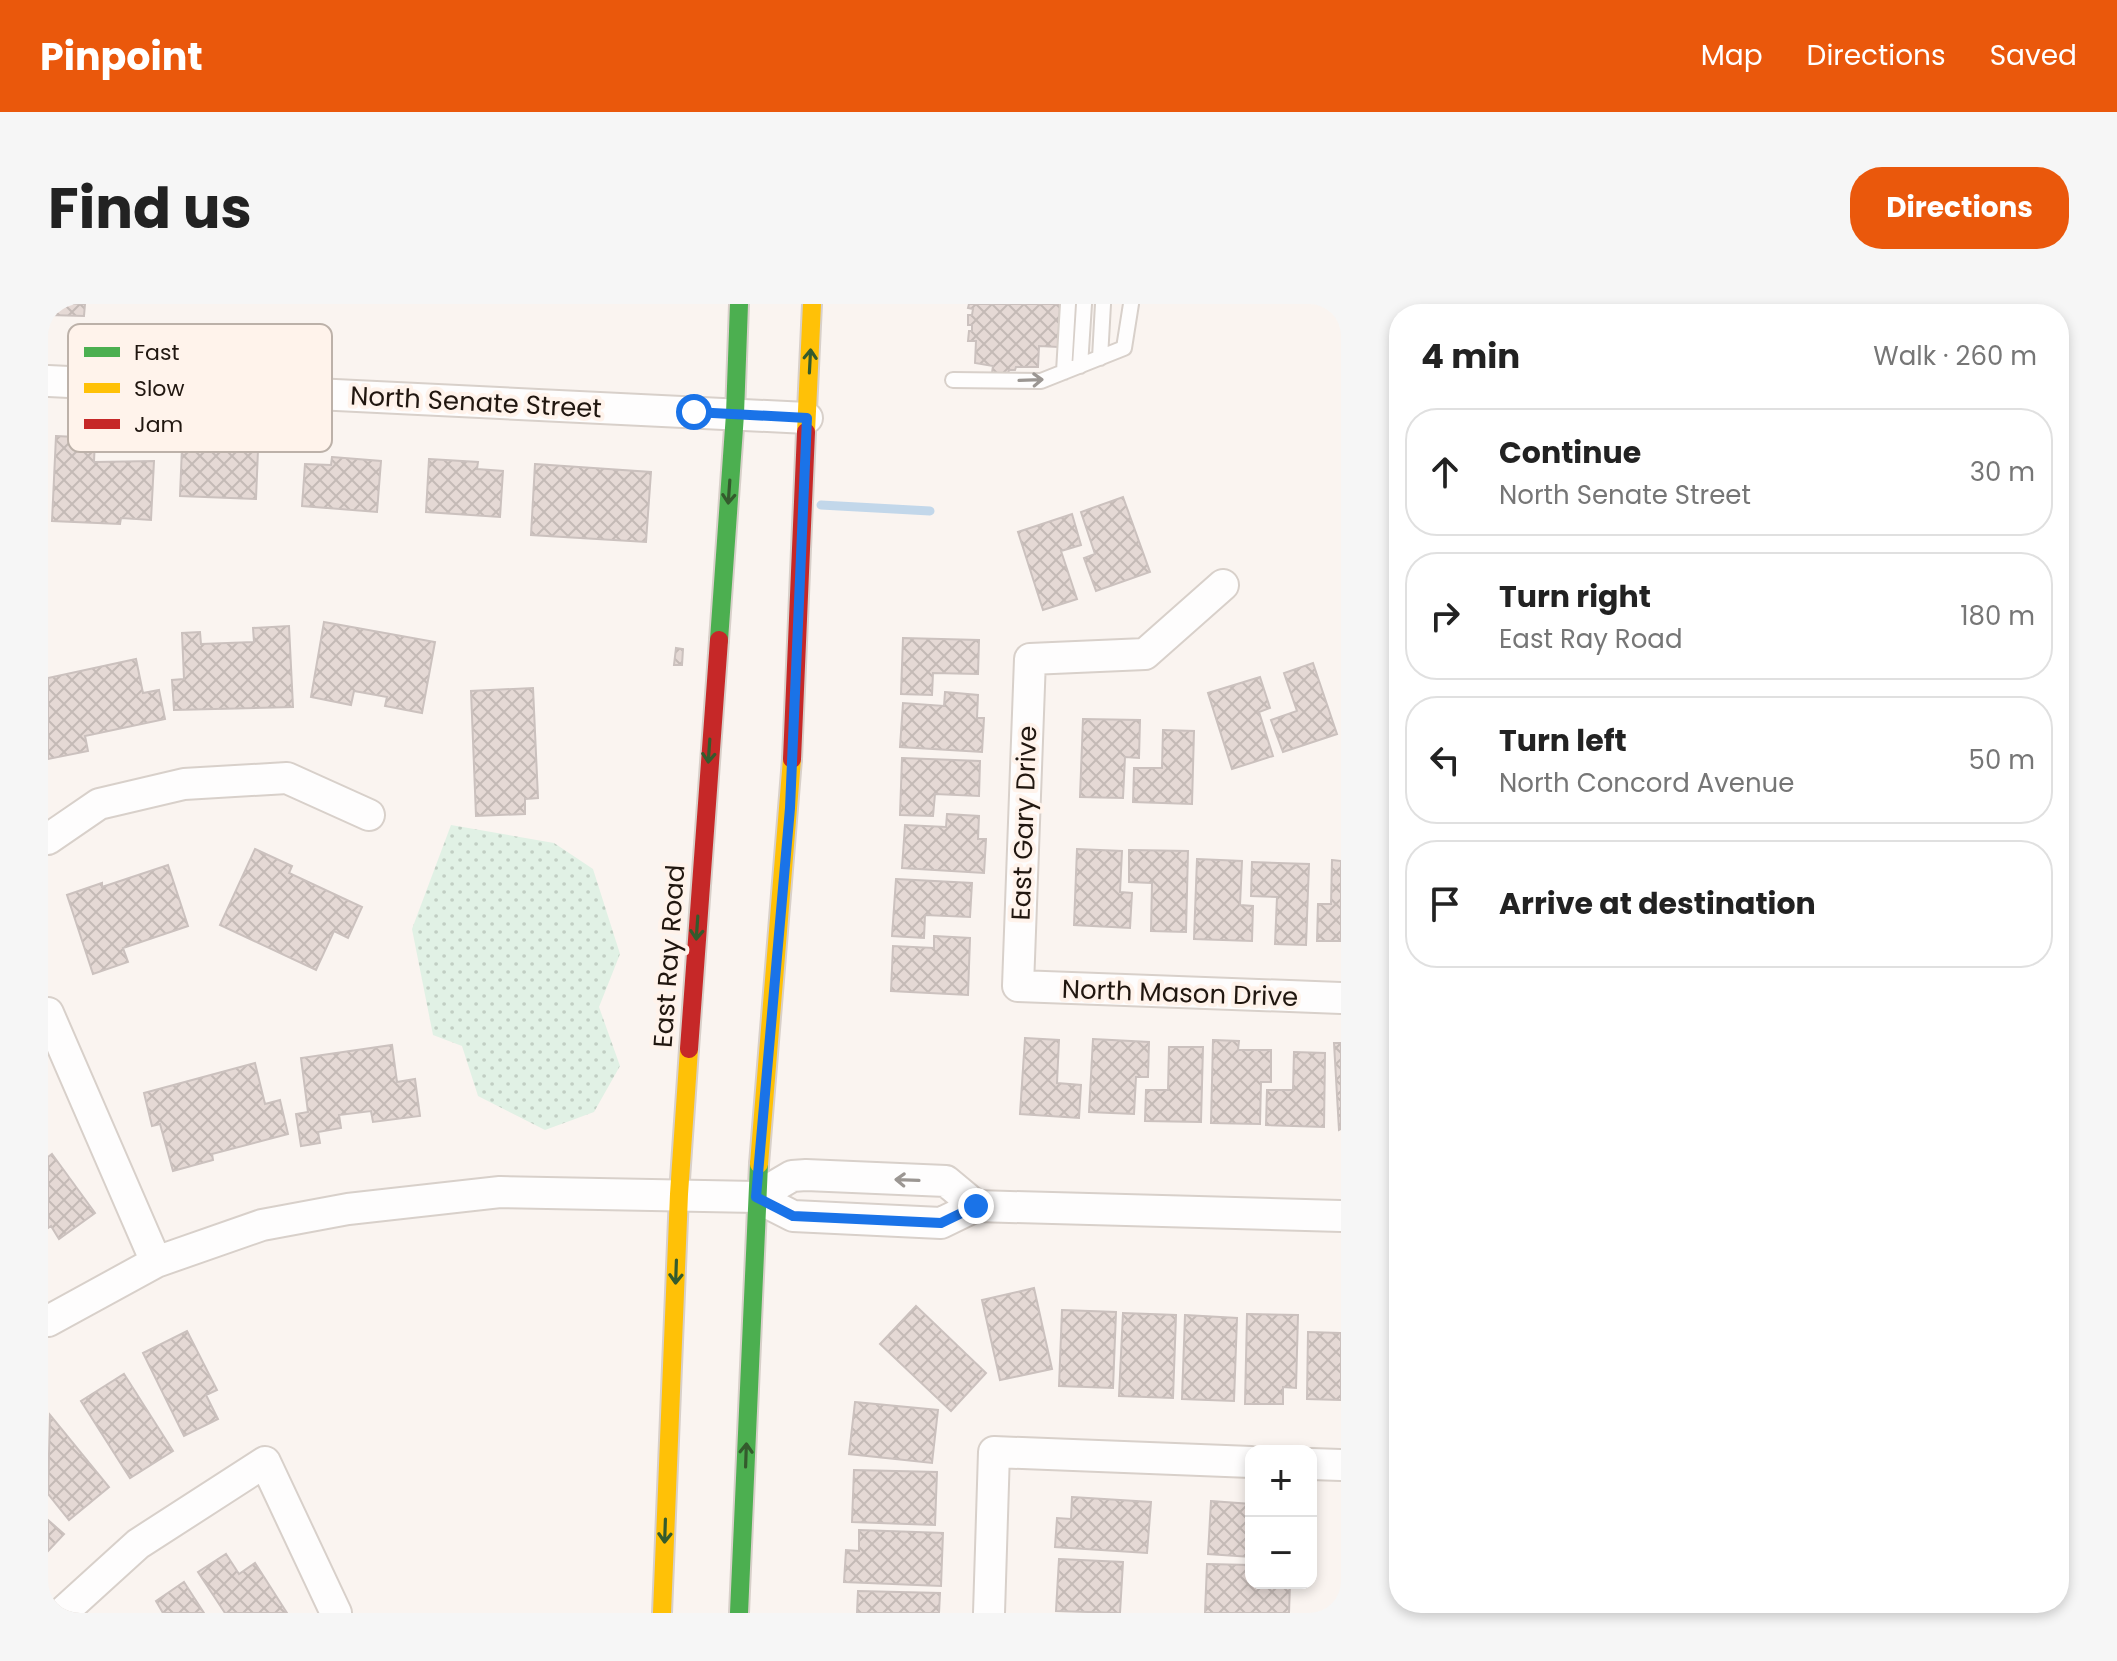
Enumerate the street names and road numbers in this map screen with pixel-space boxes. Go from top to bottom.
street label: North Senate Street [349,377,603,427]
street label: East Gary Drive [1003,725,1045,921]
street label: East Ray Road [645,863,693,1049]
street label: North Mason Drive [1061,971,1299,1015]

